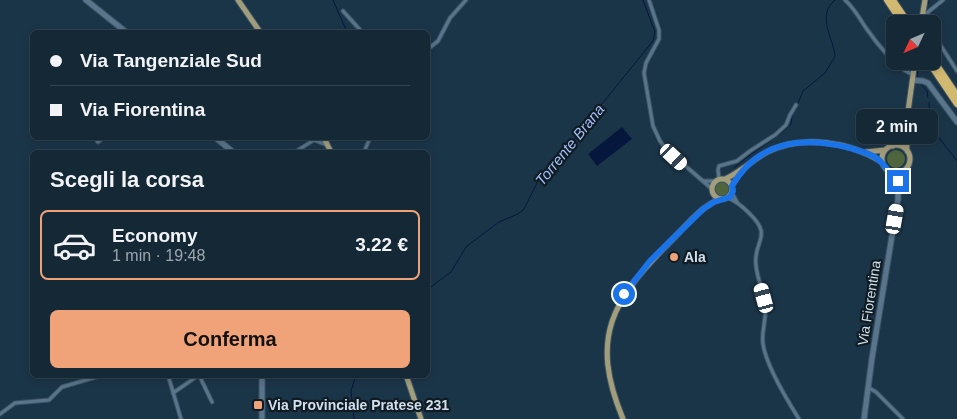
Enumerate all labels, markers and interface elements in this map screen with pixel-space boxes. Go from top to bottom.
north arrow [886,15,941,70]
map controls [886,15,941,70]
text: Via Tangenziale Sud [80,50,262,71]
text: Via Fiorentina [80,99,205,120]
water label: Torrente Brana [532,101,608,189]
callout: 2 min [857,109,939,144]
text: 2 min [876,118,918,135]
car [657,141,690,173]
text: Scegli la corsa [50,167,204,192]
route end [887,170,909,192]
car [885,203,904,235]
icon: car [52,223,97,268]
text: Economy [112,225,198,246]
text: 3.22 € [355,234,408,255]
text: 1 min · 19:48 [112,247,205,264]
place label: Ala [684,249,706,265]
marker: Ala [668,251,680,263]
street label: Via Fiorentina [854,259,884,347]
car [752,282,775,314]
route start [613,283,635,305]
button: Conferma [50,310,410,368]
place label: Via Provinciale Pratese 231 [268,397,449,413]
marker: Via Provinciale Pratese 231 [252,399,264,411]

